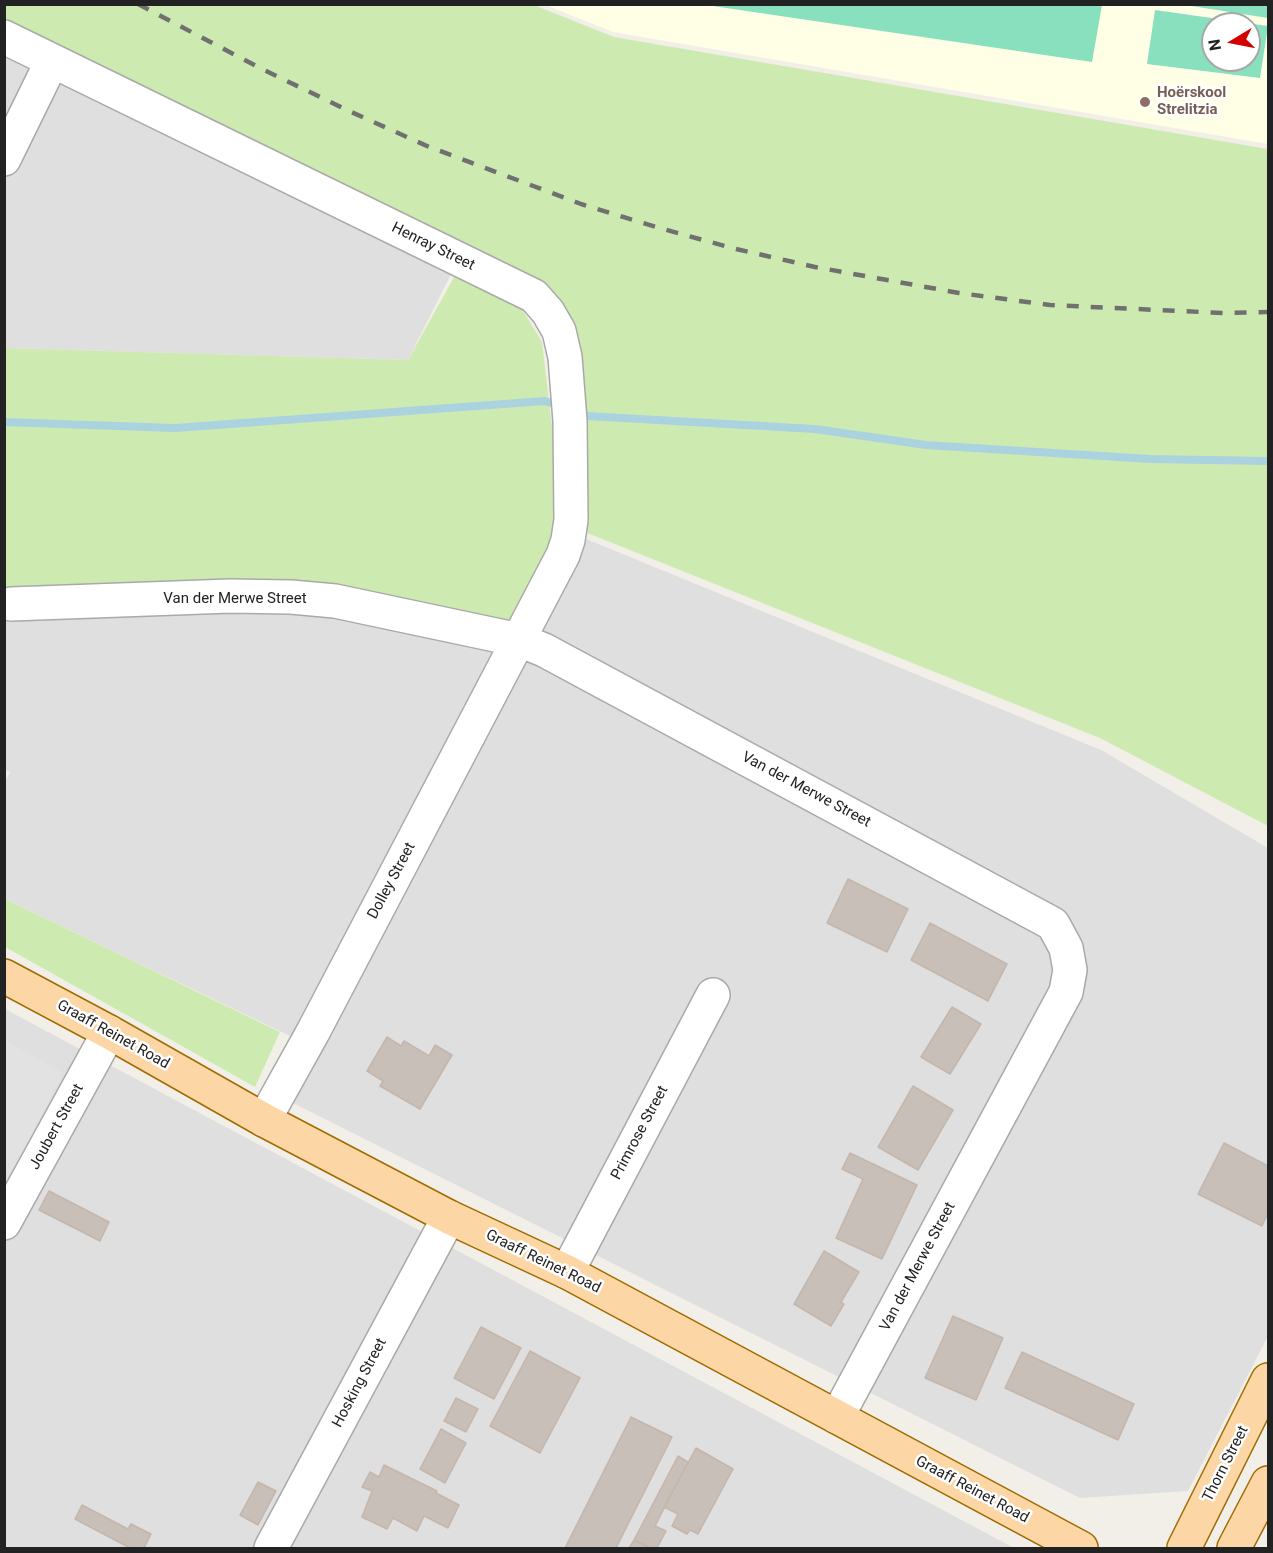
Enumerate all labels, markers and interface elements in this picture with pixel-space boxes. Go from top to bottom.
north arrow [1201,12,1261,72]
text: N [1204,38,1225,52]
place label: Hoërskool Strelitzia [1157,84,1226,119]
marker: Hoërskool Strelitzia [1138,95,1152,109]
street label: Henray Street [389,219,477,275]
street label: Van der Merwe Street [163,590,307,608]
street label: Van der Merwe Street [738,748,874,832]
street label: Dolley Street [364,840,420,922]
street label: Graaff Reinet Road [54,997,172,1073]
street label: Joubert Street [26,1081,88,1173]
street label: Primrose Street [608,1083,672,1183]
street label: Van der Merwe Street [876,1199,960,1335]
street label: Graaff Reinet Road [483,1226,603,1298]
street label: Hosking Street [329,1335,391,1431]
street label: Thorn Street [1199,1423,1253,1505]
street label: Graaff Reinet Road [912,1453,1032,1527]

